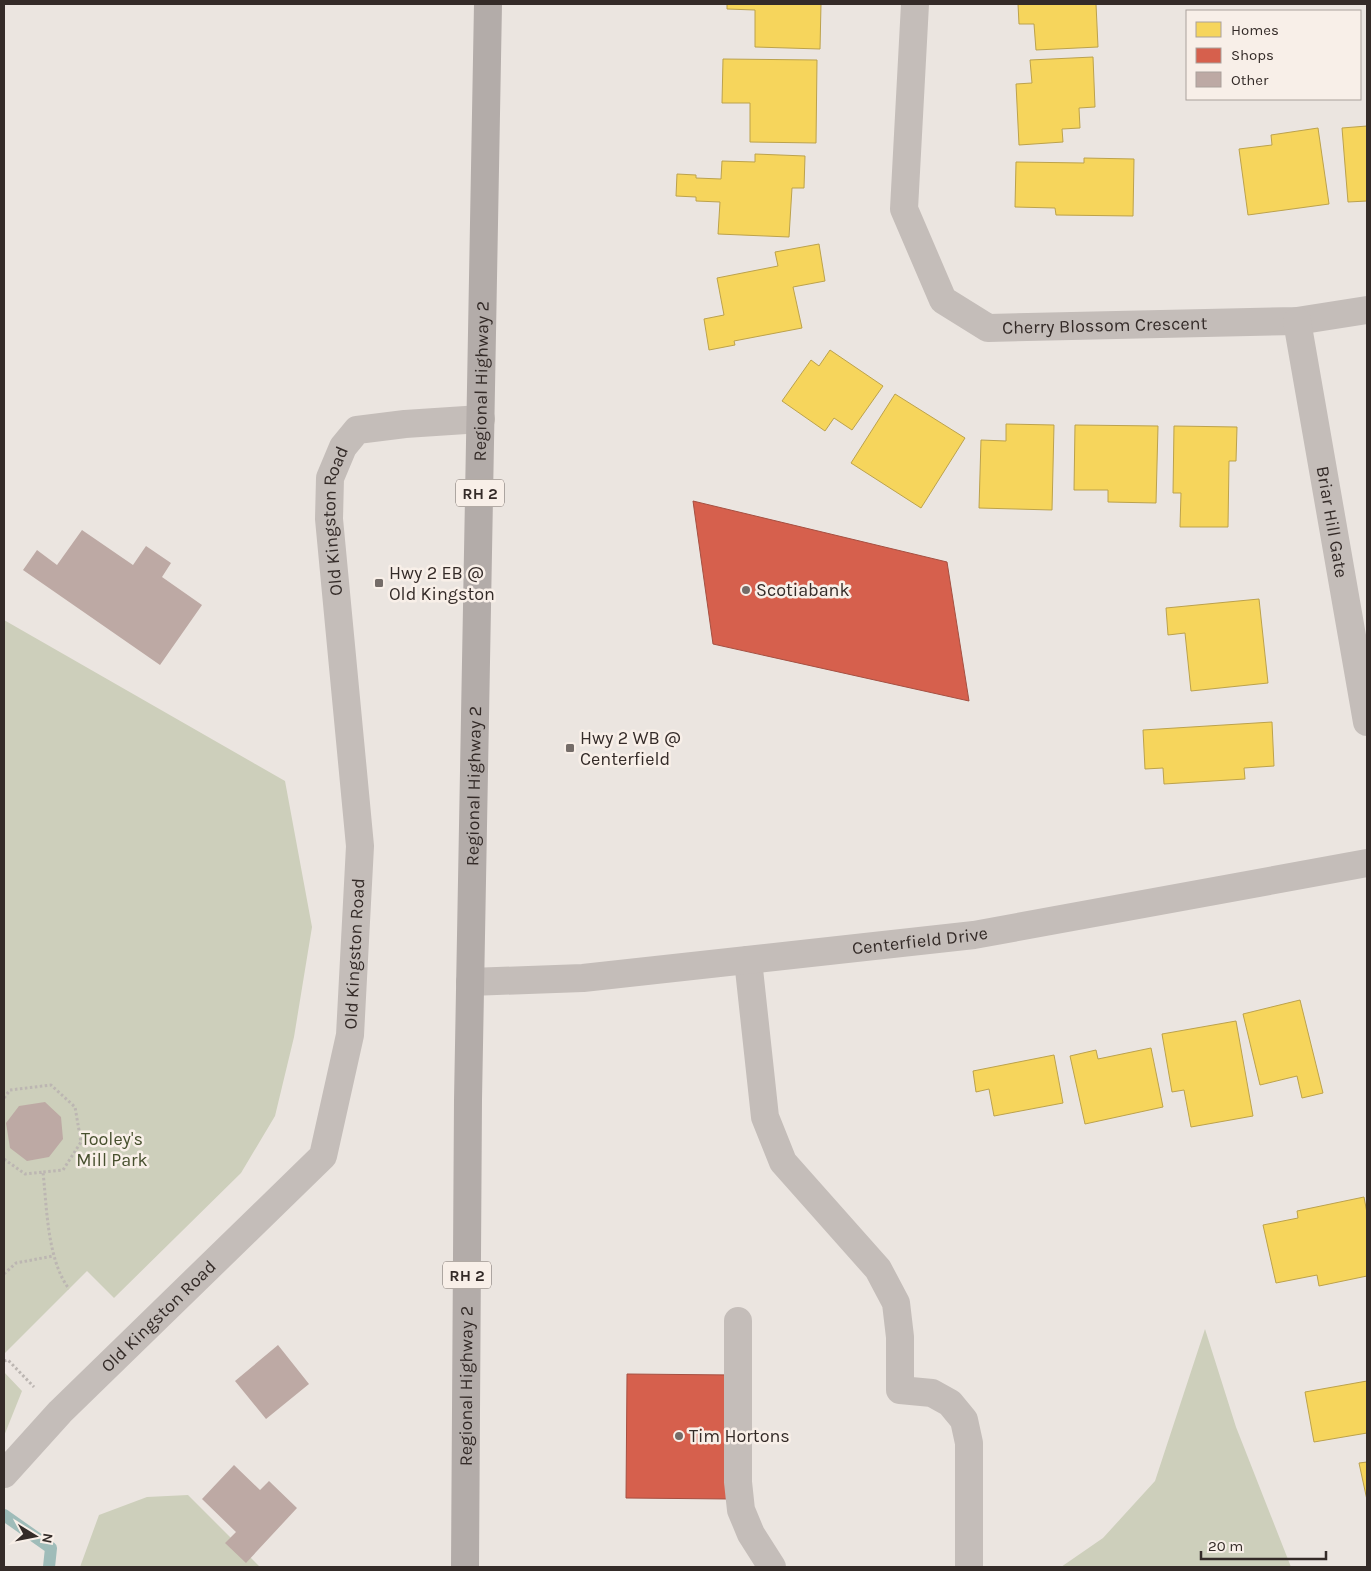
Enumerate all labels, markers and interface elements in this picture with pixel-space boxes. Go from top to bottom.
legend [1186,10,1361,100]
text: Homes [1231,21,1279,39]
text: Shops [1231,46,1274,64]
text: Other [1231,71,1269,89]
street label: Regional Highway 2 [469,301,494,461]
street label: Cherry Blossom Crescent [1002,312,1208,339]
street label: Old Kingston Road [318,443,353,597]
street label: Briar Hill Gate [1312,464,1353,580]
road number: RH 2 [456,479,504,506]
place label: Hwy 2 EB @ Old Kingston [389,562,495,605]
marker: Hwy 2 EB @ Old Kingston [373,577,385,589]
place label: Scotiabank [756,579,850,601]
marker: Scotiabank [740,584,752,596]
street label: Regional Highway 2 [461,706,486,866]
place label: Hwy 2 WB @ Centerfield [580,727,681,770]
marker: Hwy 2 WB @ Centerfield [564,742,576,754]
street label: Old Kingston Road [339,877,369,1030]
street label: Centerfield Drive [851,922,990,959]
park label: Tooley's Mill Park [76,1128,148,1171]
street label: Old Kingston Road [96,1255,221,1377]
road number: RH 2 [443,1262,491,1288]
street label: Regional Highway 2 [455,1306,478,1466]
place label: Tim Hortons [689,1425,790,1447]
marker: Tim Hortons [673,1430,685,1442]
north arrow [10,1511,60,1561]
scale bar [1201,1528,1326,1560]
text: N [38,1532,57,1545]
text: 20 m [1208,1537,1243,1555]

